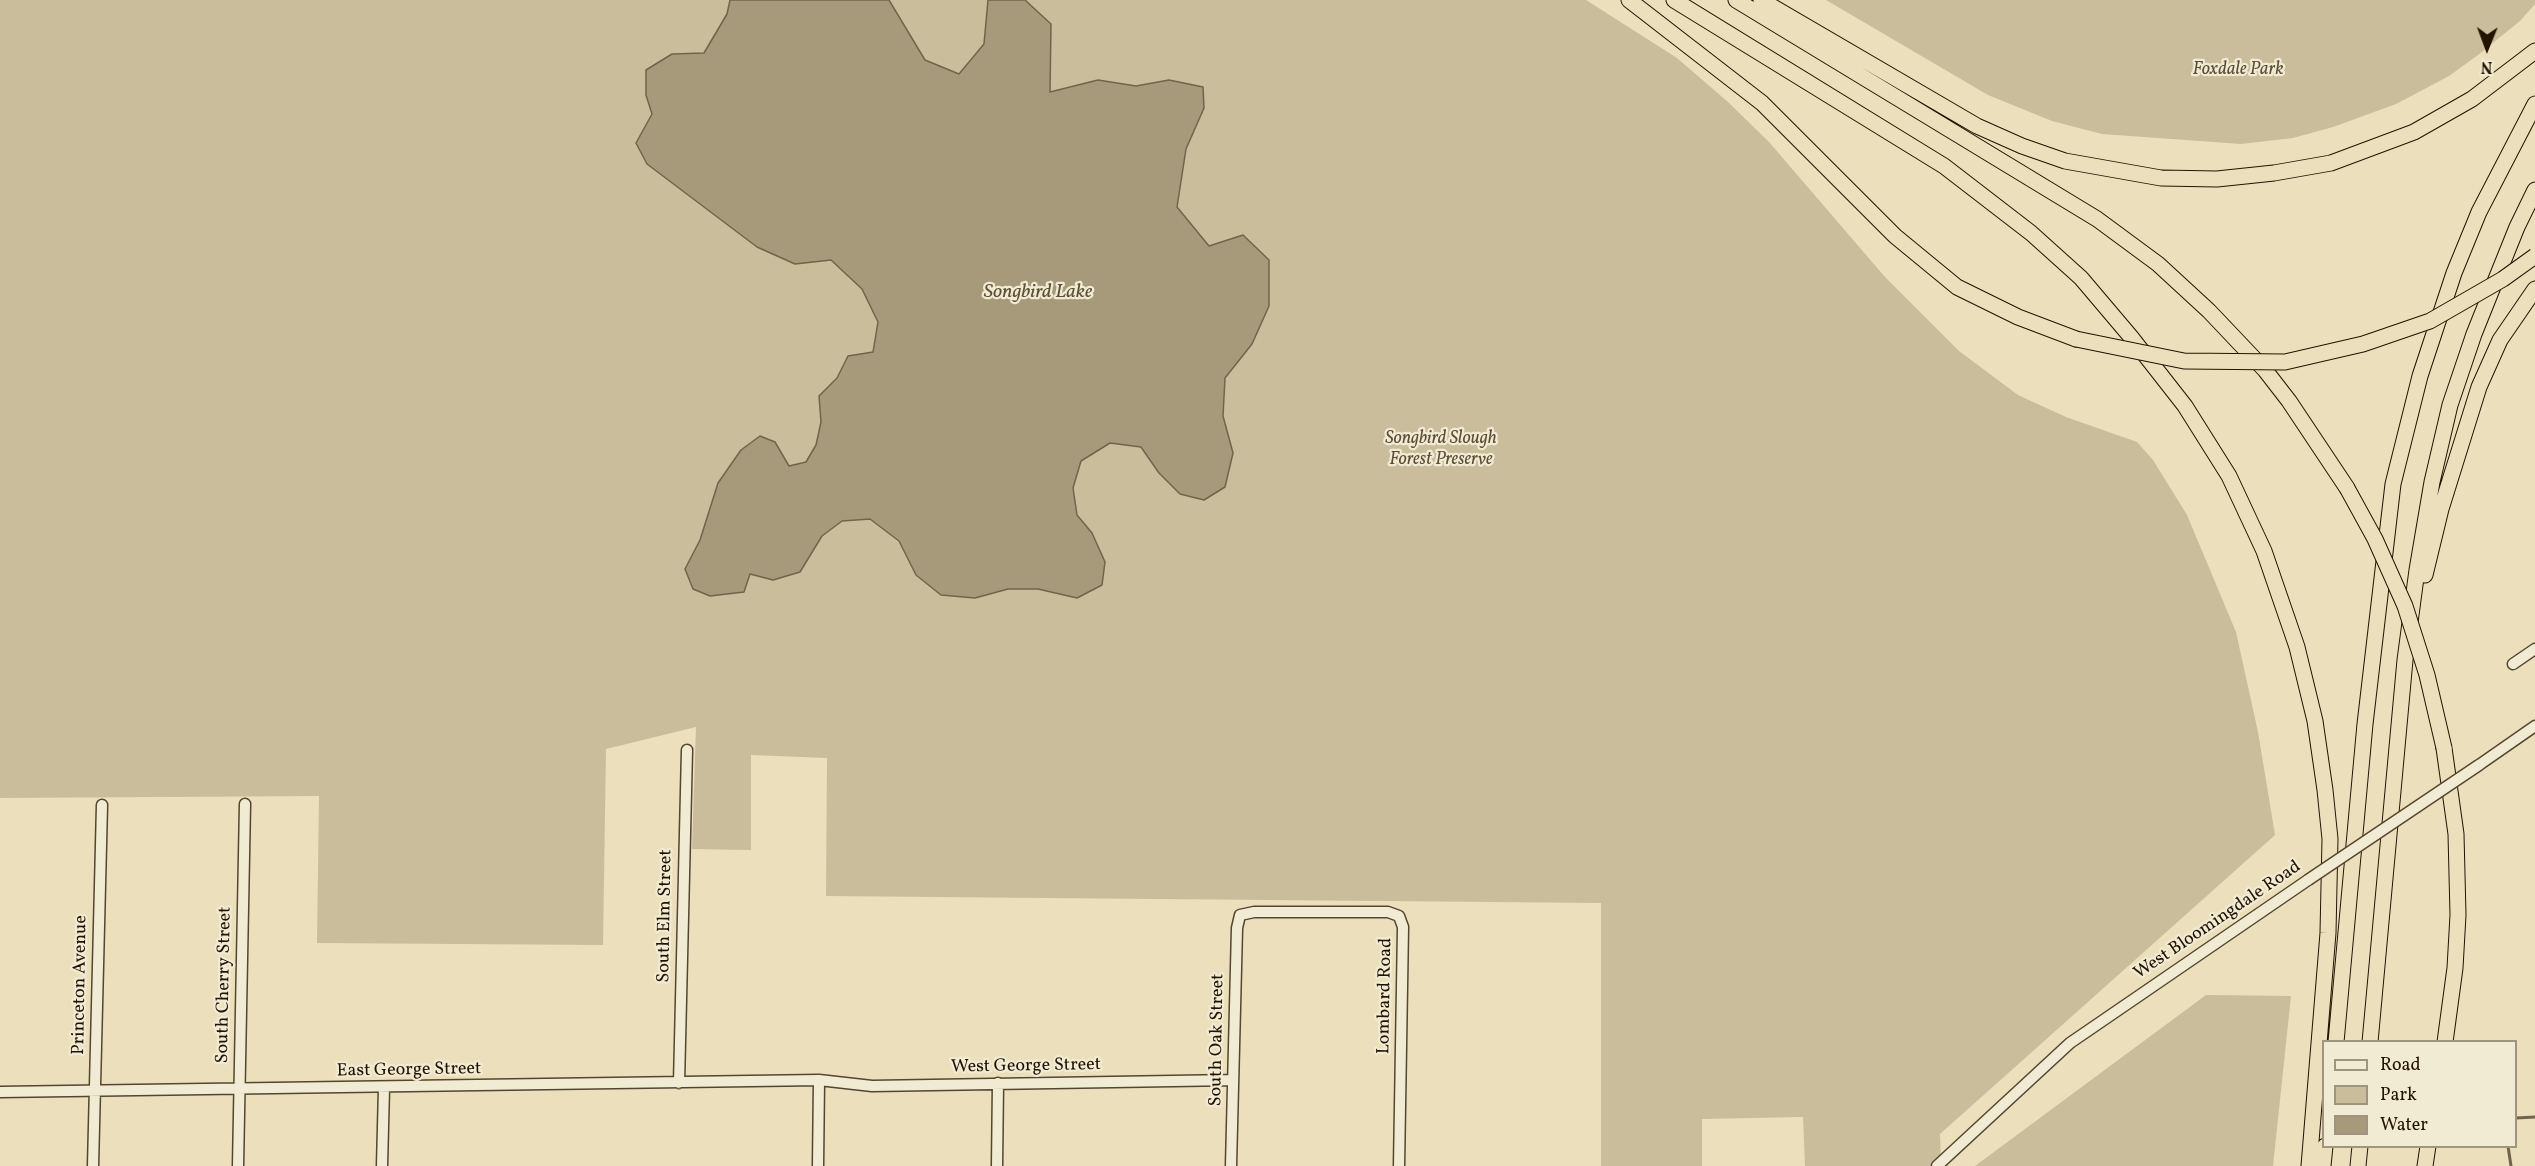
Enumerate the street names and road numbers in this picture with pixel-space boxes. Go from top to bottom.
street label: South Elm Street [654,849,678,983]
street label: West Bloomingdale Road [2130,857,2306,985]
street label: South Cherry Street [213,906,237,1064]
street label: Princeton Avenue [69,915,93,1055]
street label: Lombard Road [1374,938,1398,1054]
street label: South Oak Street [1206,973,1230,1107]
street label: West George Street [951,1055,1101,1079]
street label: East George Street [336,1059,482,1083]

